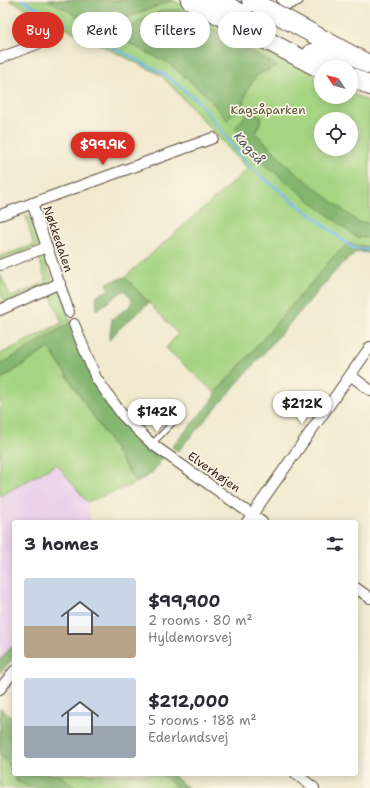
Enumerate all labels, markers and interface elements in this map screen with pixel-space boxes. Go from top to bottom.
chip: Buy [12,12,64,48]
chip: Rent [72,12,132,48]
chip: Filters [140,12,210,48]
chip: New [218,12,276,48]
north arrow [314,60,358,104]
map controls [314,60,358,156]
park label: Kagsåparken [230,102,306,118]
button: locate [314,112,358,156]
water label: Kagså [230,128,268,168]
pin: $99.9K [70,132,136,166]
text: $99.9K [80,136,126,153]
street label: Nøkkedalen [39,204,77,274]
pin: $212K [274,391,330,425]
text: $212K [282,395,322,412]
pin: $142K [129,399,185,433]
text: $142K [137,403,177,420]
street label: Elverhøjen [184,448,244,496]
text: 3 homes [24,533,99,555]
icon: filters [324,533,346,555]
text: $99,900 [148,590,221,612]
icon: home [56,594,104,642]
text: 2 rooms · 80 m² [148,612,252,629]
text: Hyldemorsvej [148,629,232,646]
text: $212,000 [148,690,229,712]
icon: home [56,694,104,742]
text: 5 rooms · 188 m² [148,712,256,729]
text: Ederlandsvej [148,729,228,746]

